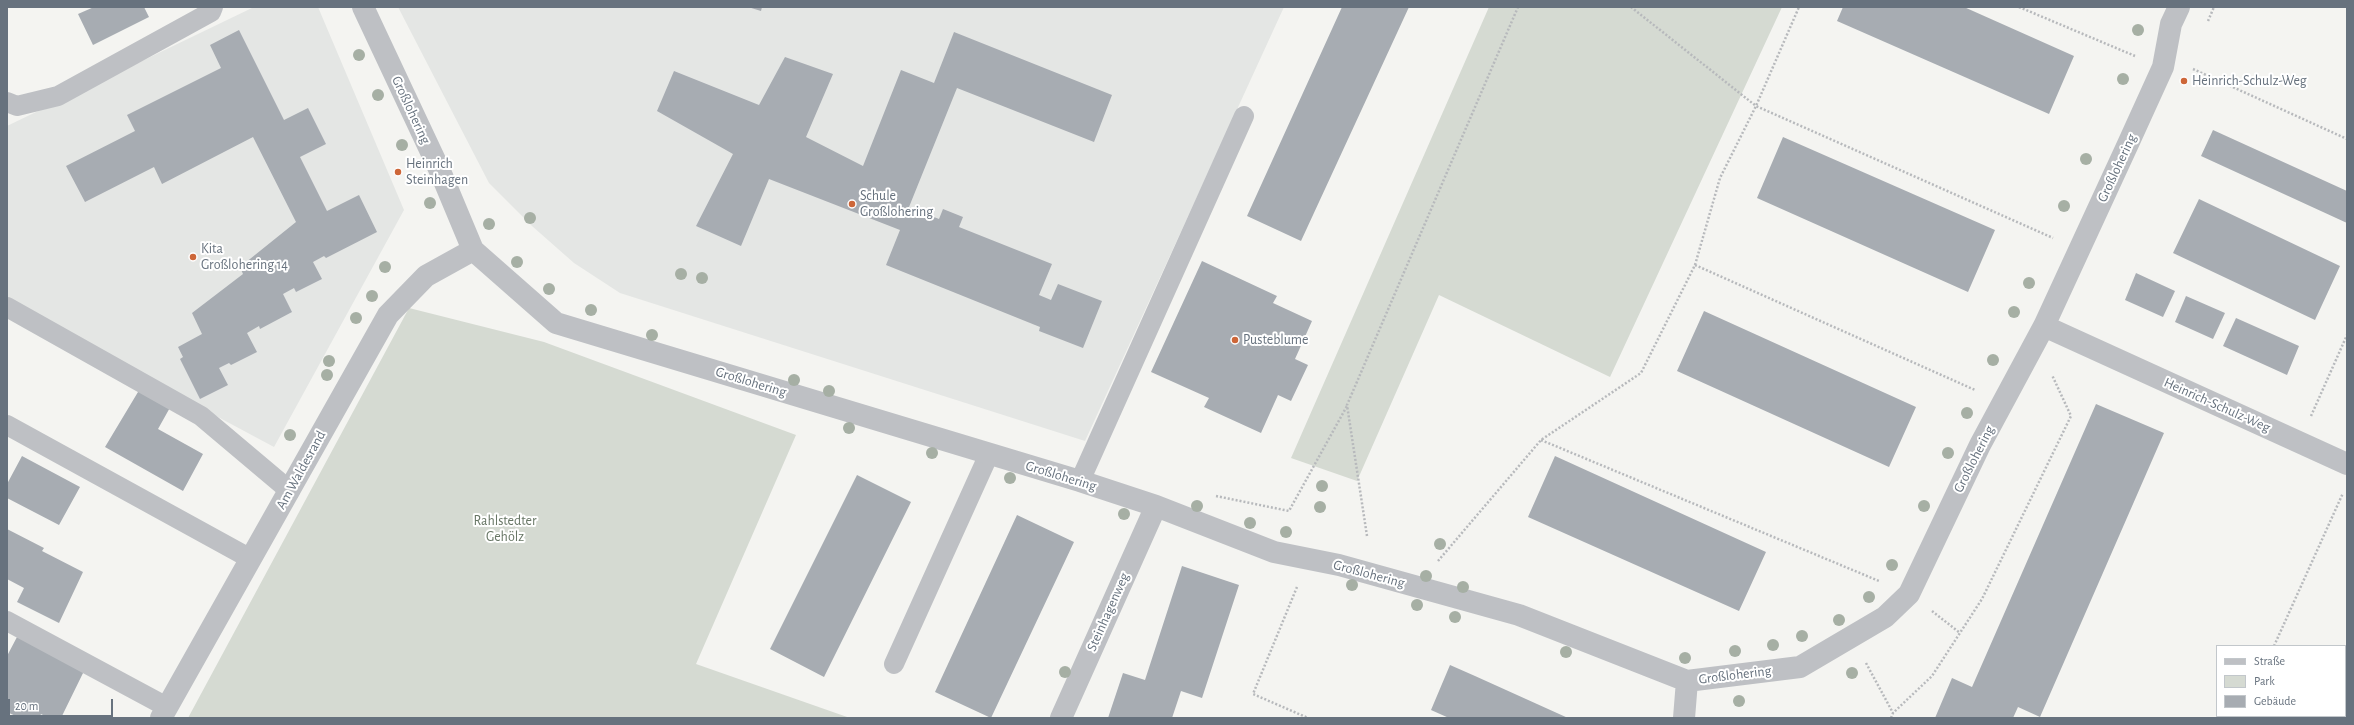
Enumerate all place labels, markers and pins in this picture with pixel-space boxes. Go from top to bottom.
place label: Heinrich-Schulz-Weg [2192,73,2307,89]
marker: Heinrich-Schulz-Weg [2179,76,2189,86]
place label: Heinrich Steinhagen [406,156,468,188]
marker: Heinrich Steinhagen [393,167,403,177]
place label: Schule Großlohering [860,188,933,220]
marker: Schule Großlohering [847,199,857,209]
place label: Kita Großlohering 14 [201,241,288,274]
marker: Kita Großlohering 14 [188,252,198,262]
place label: Pusteblume [1243,332,1308,348]
marker: Pusteblume [1230,335,1240,345]

